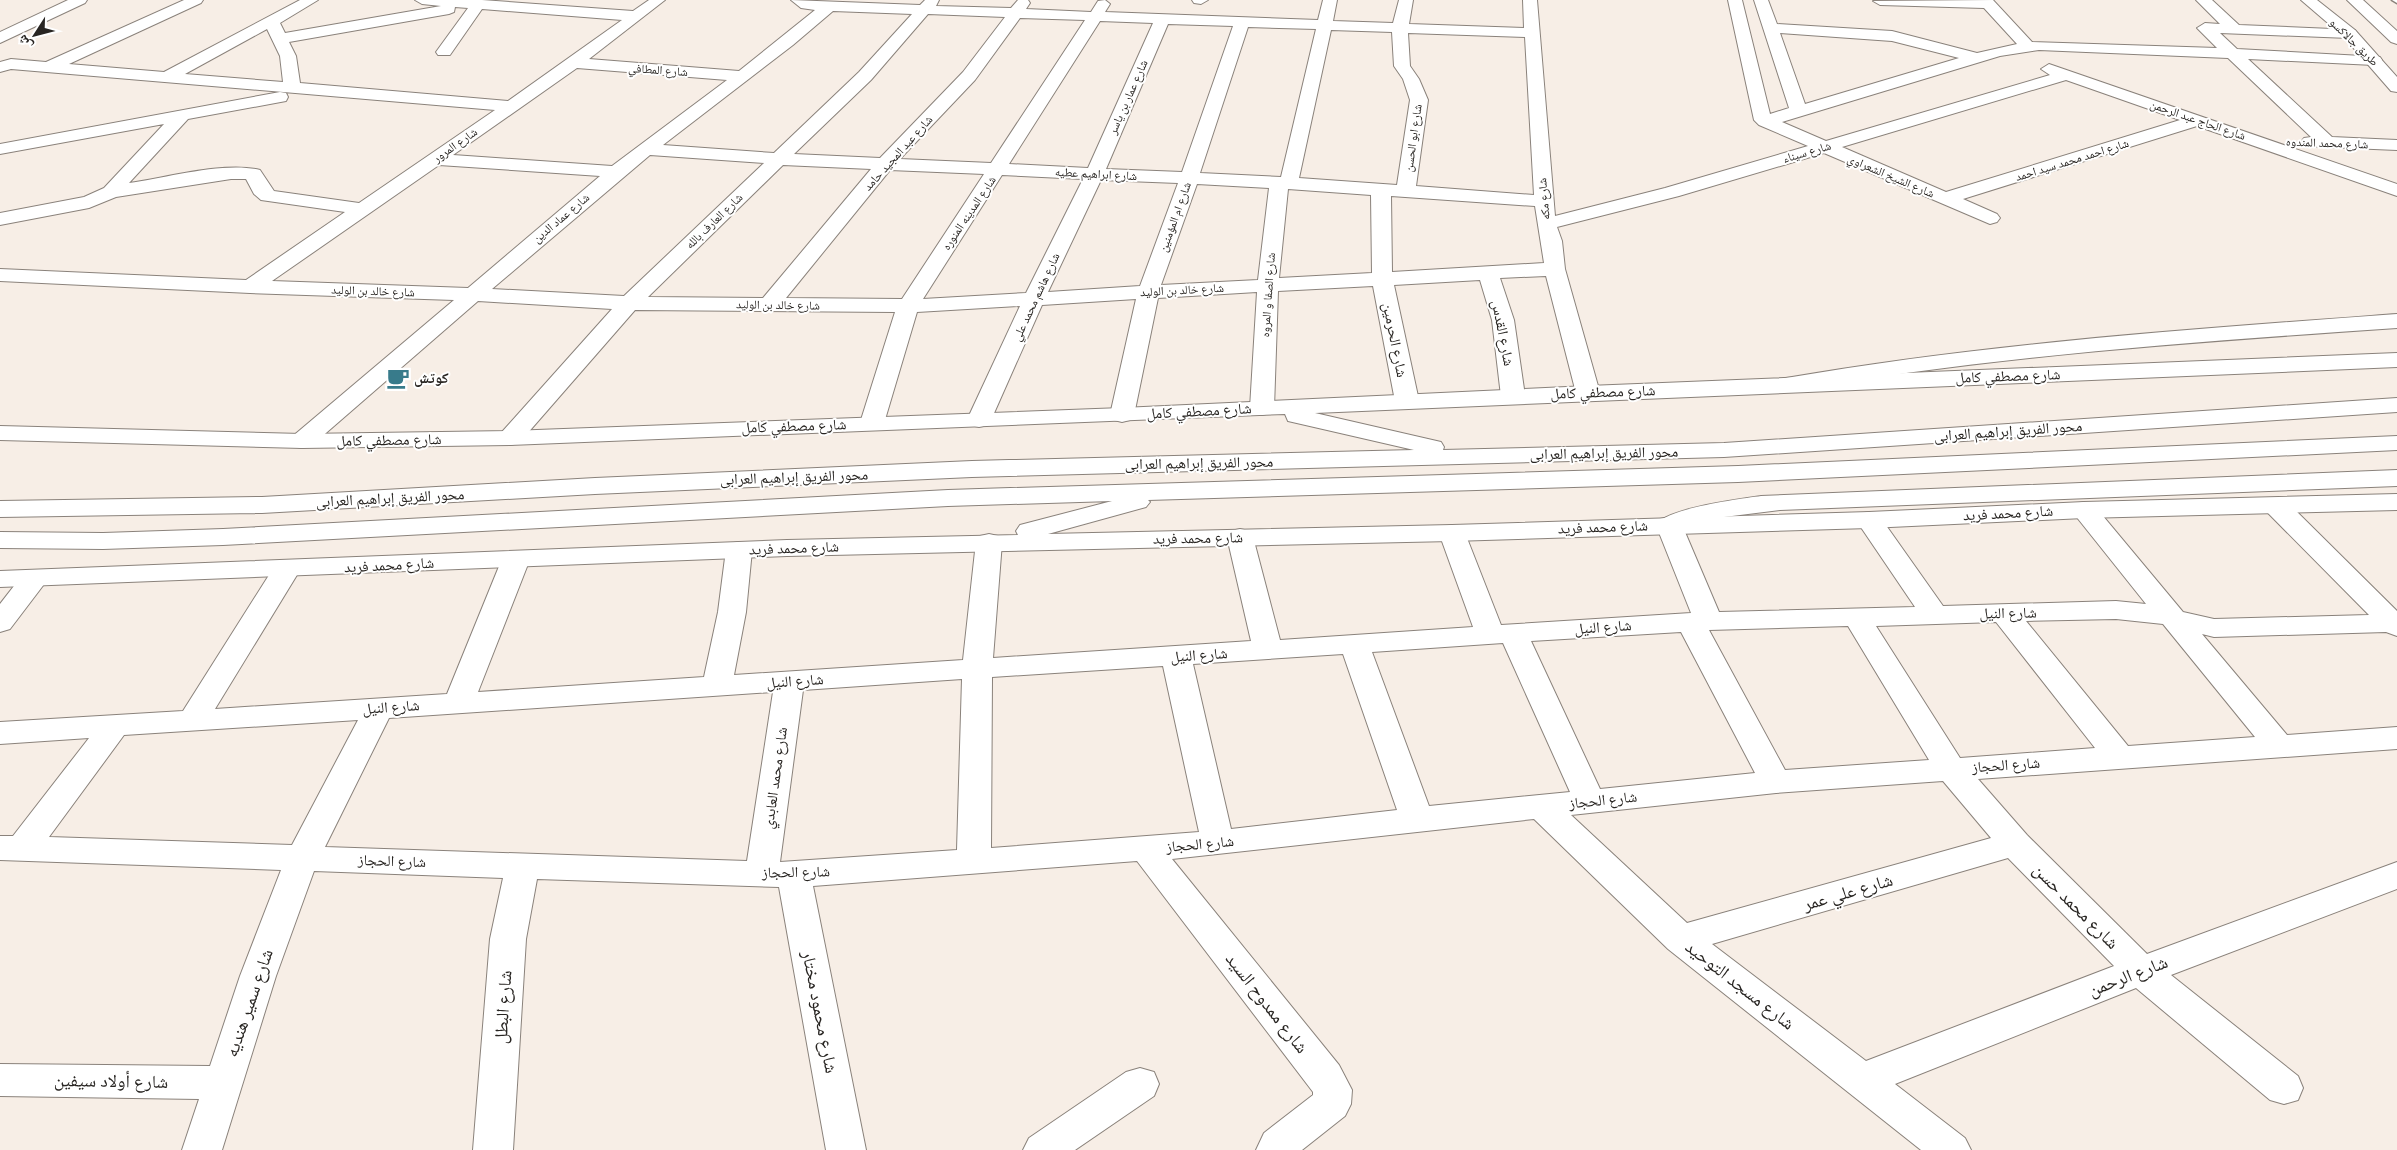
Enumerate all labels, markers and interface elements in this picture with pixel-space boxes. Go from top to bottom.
north arrow [10,10,60,60]
street label: طريق جالاكسو [2326,15,2381,69]
text: ش [14,31,36,53]
street label: شارع عمار بن ياسر [1105,58,1152,138]
street label: شارع المطافي [627,61,688,82]
street label: شارع الحاج عبد الرحمن [2148,97,2248,144]
street label: شارع ابو الحسن [1401,103,1426,173]
street label: شارع عبد المجيد حامد [861,112,936,194]
street label: شارع المرور [429,125,481,167]
street label: شارع محمد المندوه [2285,135,2369,152]
street label: شارع احمد محمد سيد احمد [2013,136,2131,185]
street label: شارع سيناء [1781,138,1833,167]
street label: شارع الشيخ الشعراوي [1844,151,1937,203]
street label: شارع ابراهيم عطيه [1054,165,1138,184]
street label: شارع المدينه المنوره [939,173,1000,253]
street label: شارع مكه [1535,177,1554,221]
street label: شارع ام المؤمنين [1156,180,1195,254]
street label: شارع عماد الدين [530,190,593,246]
street label: شارع العارف بالله [683,190,746,252]
street label: شارع هاشم محمد علي [1009,251,1065,345]
street label: شارع الصفا و المروه [1258,252,1279,338]
street label: شارع خالد بن الوليد [1140,281,1224,300]
street label: شارع خالد بن الوليد [331,283,415,300]
street label: شارع خالد بن الوليد [736,297,820,314]
street label: شارع القدس [1487,298,1518,368]
street label: شارع الحرمين [1378,301,1411,379]
cafe icon: كوتش [385,365,411,391]
street label: شارع مصطفي كامل [1955,365,2061,390]
place label: كوتش [414,369,449,387]
street label: شارع مصطفي كامل [1550,381,1656,406]
street label: شارع مصطفي كامل [1146,399,1252,426]
street label: شارع مصطفي كامل [741,415,847,440]
street label: محور الفريق إبراهيم العرابى [1933,417,2083,446]
street label: شارع مصطفي كامل [336,430,442,453]
street label: محور الفريق إبراهيم العرابى [1530,443,1679,464]
street label: محور الفريق إبراهيم العرابى [1125,453,1274,474]
street label: محور الفريق إبراهيم العرابى [719,465,869,490]
street label: محور الفريق إبراهيم العرابى [315,485,465,512]
street label: شارع محمد فريد [1963,502,2054,525]
street label: شارع محمد فريد [1558,516,1649,539]
street label: شارع محمد فريد [1153,528,1243,549]
street label: شارع محمد فريد [749,537,840,560]
street label: شارع محمد فريد [344,554,435,577]
street label: شارع النيل [1979,603,2037,623]
street label: شارع النيل [1574,616,1632,639]
street label: شارع النيل [1170,644,1228,667]
street label: شارع النيل [766,670,824,693]
street label: شارع النيل [362,696,420,719]
street label: شارع محمد العابدي [759,726,794,831]
street label: شارع الحجاز [1970,754,2041,777]
street label: شارع الحجاز [1567,787,1638,814]
street label: شارع الحجاز [1164,832,1235,857]
street label: شارع الحجاز [357,851,427,872]
street label: شارع محمد حسن [2028,858,2124,954]
street label: شارع الحجاز [761,862,830,883]
street label: شارع علي عمر [1800,869,1896,919]
street label: شارع مسجد التوحيد [1681,936,1799,1034]
street label: شارع سمير هنديه [220,946,278,1060]
street label: شارع محمود مختار [797,948,843,1075]
street label: شارع ممدوح السيد [1220,948,1313,1058]
street label: شارع الرحمن [2085,951,2171,1001]
street label: شارع البطل [489,969,517,1045]
street label: شارع أولاد سيفين [54,1069,168,1093]

